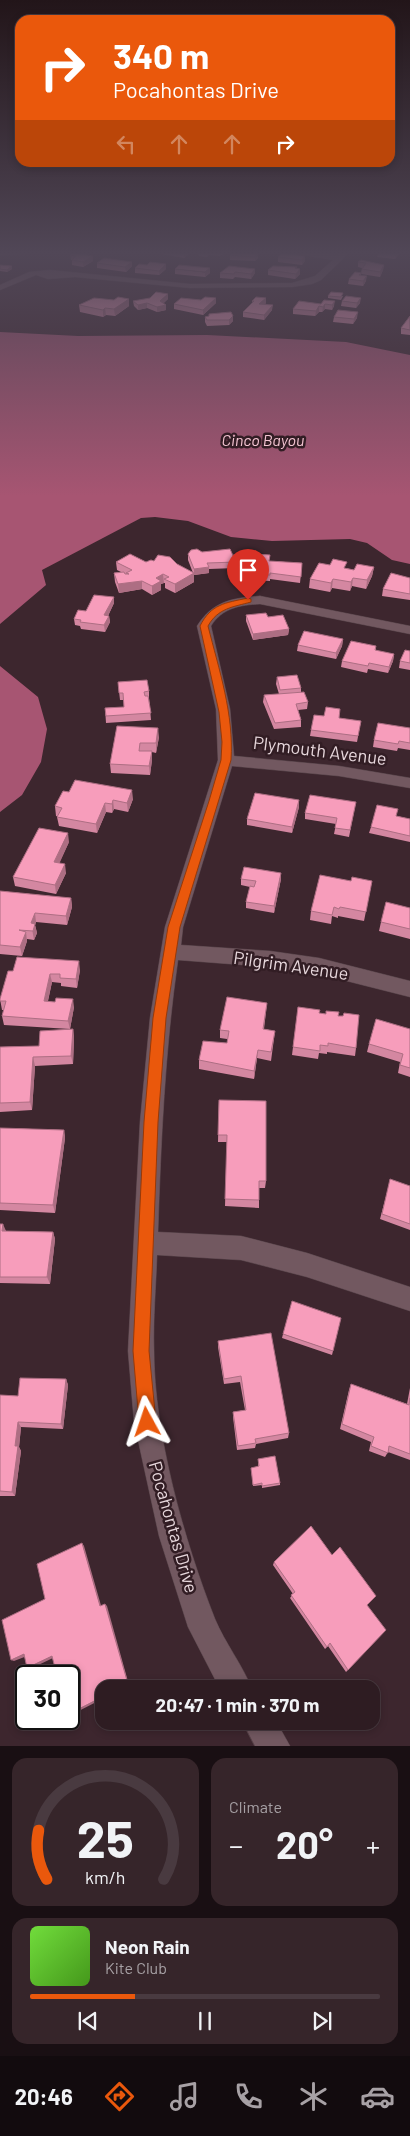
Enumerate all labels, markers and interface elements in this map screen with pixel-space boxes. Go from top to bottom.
text: 340 m [113,34,209,76]
icon: right [30,35,95,100]
text: Pocahontas Drive [113,76,279,102]
icon: left [112,130,140,158]
icon: ahead [165,130,193,158]
icon: ahead [218,130,246,158]
icon: right [271,130,299,158]
water label: Cinco Bayou [222,430,304,449]
pin [227,549,269,600]
icon: arrive [234,556,262,584]
street label: Plymouth Avenue [252,731,388,769]
street label: Pilgrim Avenue [232,946,350,984]
position arrow [120,1395,172,1447]
street label: Pocahontas Drive [145,1459,203,1595]
speed limit sign: 30 [15,1665,80,1730]
text: 20:47 · 1 min · 370 m [156,1693,319,1716]
text: Climate [229,1797,282,1816]
text: 25 [77,1806,134,1868]
text: 20° [276,1821,333,1867]
text: − [229,1828,243,1862]
text: + [366,1828,380,1862]
text: km/h [85,1866,126,1888]
text: Neon Rain [105,1935,190,1958]
text: Kite Club [105,1958,167,1977]
icon: previous [74,2007,102,2035]
icon: pause [191,2007,219,2035]
icon: next [308,2007,336,2035]
icon: directions [102,2079,137,2114]
icon: music [167,2079,202,2114]
icon: phone [231,2079,266,2114]
icon: climate [296,2079,331,2114]
icon: car [360,2079,395,2114]
text: 20:46 [15,2083,73,2109]

